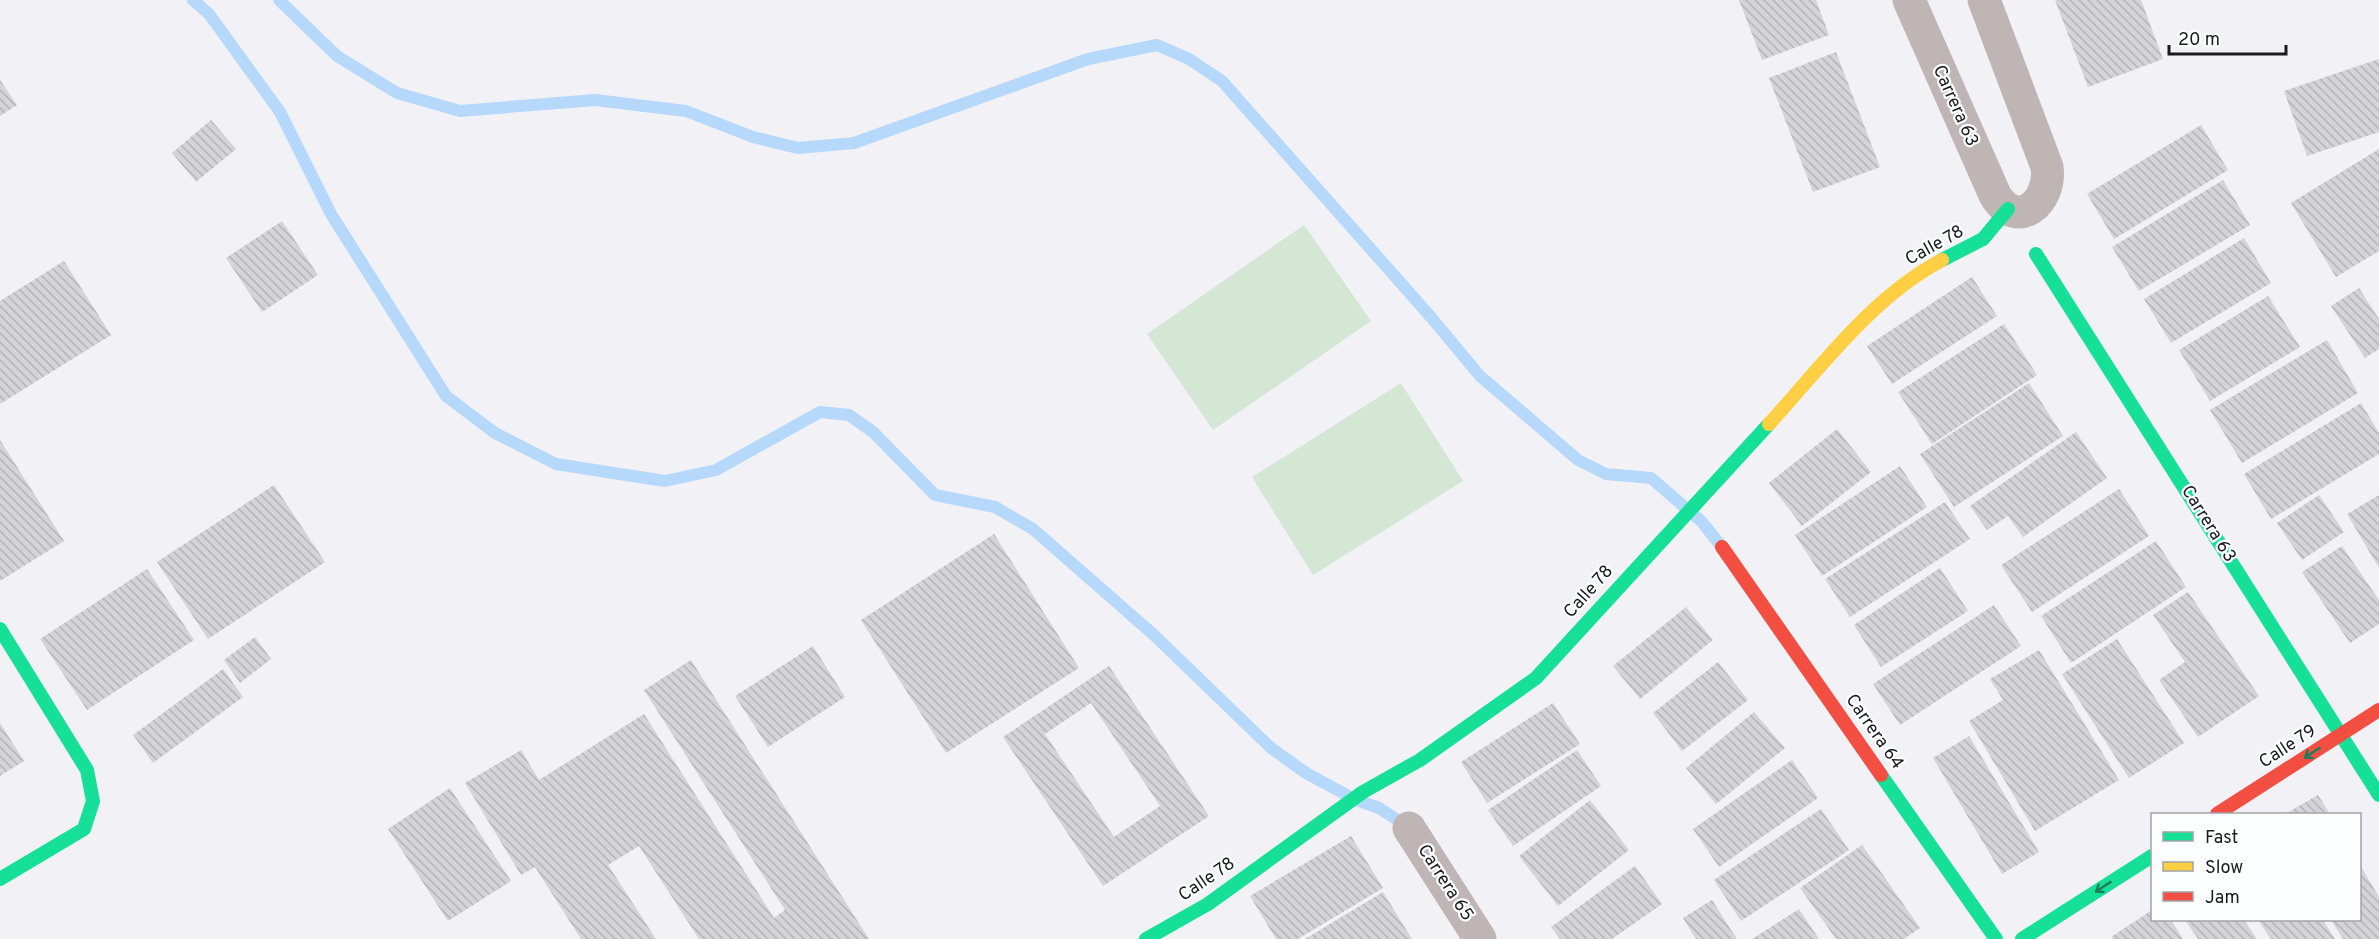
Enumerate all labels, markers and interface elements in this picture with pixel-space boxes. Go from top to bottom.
scale bar [2169,18,2286,56]
text: 20 m [2178,29,2220,52]
street label: Carrera 63 [1927,62,1983,150]
street label: Calle 78 [1902,221,1968,271]
street label: Carrera 63 [2175,481,2241,567]
street label: Calle 78 [1559,561,1619,623]
street label: Carrera 64 [1840,690,1908,774]
street label: Calle 79 [2255,720,2321,774]
one-way arrow [2304,747,2321,760]
legend [2151,813,2361,921]
text: Fast [2205,827,2238,850]
street label: Carrera 65 [1412,840,1478,926]
street label: Calle 78 [1174,853,1240,907]
text: Slow [2205,857,2243,880]
one-way arrow [2095,882,2112,894]
text: Jam [2205,887,2240,910]

